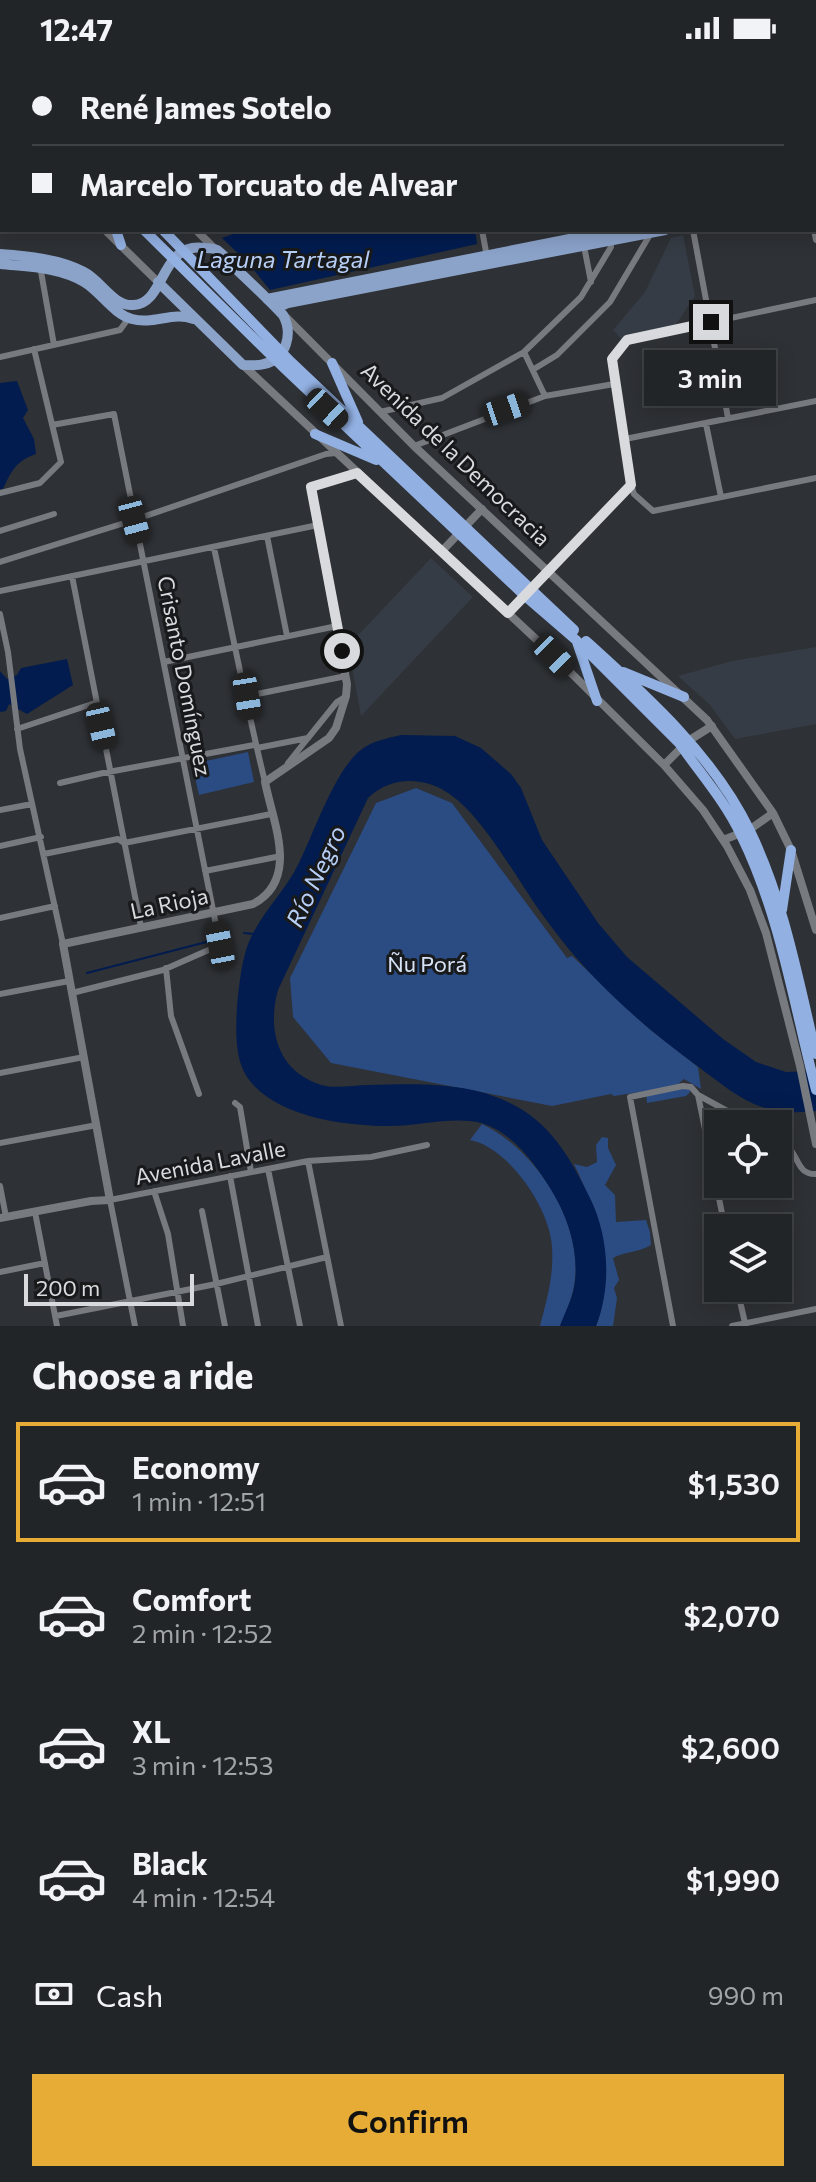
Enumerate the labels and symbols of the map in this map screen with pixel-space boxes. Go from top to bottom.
water label: Laguna Tartagal [197,244,370,273]
route end [693,304,729,340]
callout: 3 min [645,350,777,406]
street label: Avenida de la Democracia [356,357,556,551]
car [301,384,353,434]
car [479,390,533,428]
car [116,494,152,546]
street label: Crisanto Domínguez [152,574,218,778]
car [529,630,579,682]
route start [324,633,360,669]
car [231,670,263,722]
car [84,700,118,752]
water label: Río Negro [279,821,351,931]
street label: La Rioja [128,882,210,924]
car [204,919,236,971]
park label: Ñu Porá [387,950,467,977]
street label: Avenida Lavalle [132,1134,288,1190]
scale bar [24,1270,194,1306]

